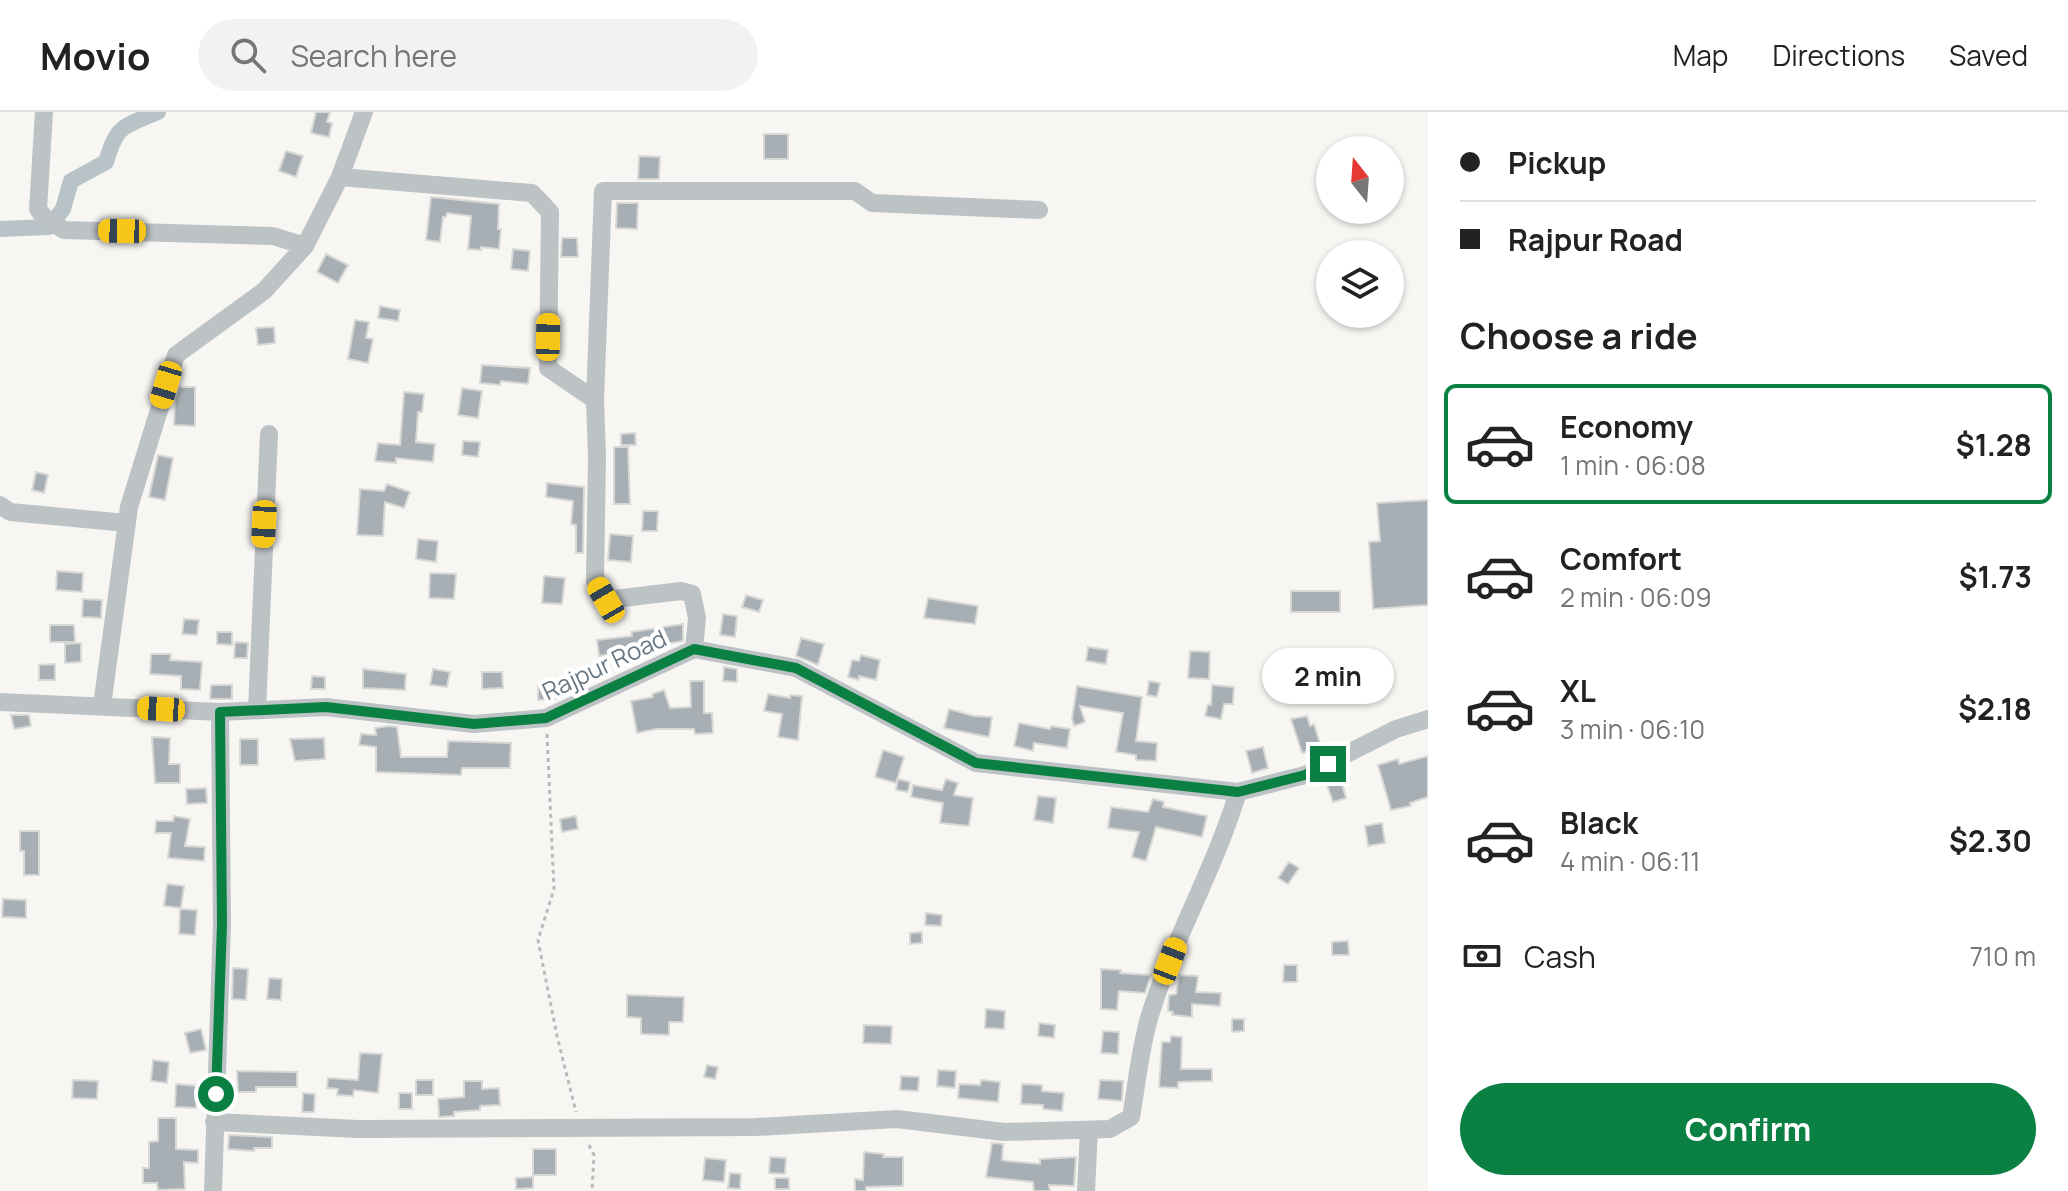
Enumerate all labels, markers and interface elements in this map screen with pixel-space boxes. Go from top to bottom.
search box [198,19,758,91]
text: Movio [40,29,150,81]
icon: search [226,33,270,77]
text: Search here [290,35,457,76]
text: Map [1673,36,1728,74]
text: Directions [1772,36,1905,74]
text: Saved [1949,36,2028,74]
north arrow [1316,136,1404,224]
map controls [1316,136,1404,328]
text: Pickup [1508,142,1606,183]
car [98,219,146,243]
text: Rajpur Road [1508,219,1683,260]
button: layers [1316,240,1404,328]
text: Choose a ride [1460,311,1698,360]
car [536,313,560,361]
car [148,359,184,411]
text: Economy [1560,406,1693,447]
icon: car [1464,408,1536,480]
text: $1.28 [1956,424,2032,465]
text: 1 min · 06:08 [1560,447,1706,483]
car [251,499,277,549]
text: Comfort [1560,538,1682,579]
icon: car [1464,540,1536,612]
text: $1.73 [1959,556,2032,597]
car [584,573,628,627]
text: 2 min · 06:09 [1560,579,1712,615]
street label: Rajpur Road [537,621,671,707]
callout: 2 min [1262,648,1394,704]
text: 2 min [1294,658,1362,694]
text: XL [1560,670,1596,711]
icon: car [1464,672,1536,744]
text: $2.18 [1958,688,2032,729]
car [136,696,186,722]
text: 3 min · 06:10 [1560,711,1705,747]
route end [1310,746,1346,782]
text: Black [1560,802,1638,843]
icon: car [1464,804,1536,876]
text: $2.30 [1949,820,2032,861]
text: 4 min · 06:11 [1560,843,1700,879]
car [1150,934,1190,988]
icon: cash [1460,934,1504,978]
text: Cash [1524,936,1596,977]
text: 710 m [1970,938,2036,974]
route start [198,1076,234,1112]
button: Confirm [1460,1083,2036,1175]

